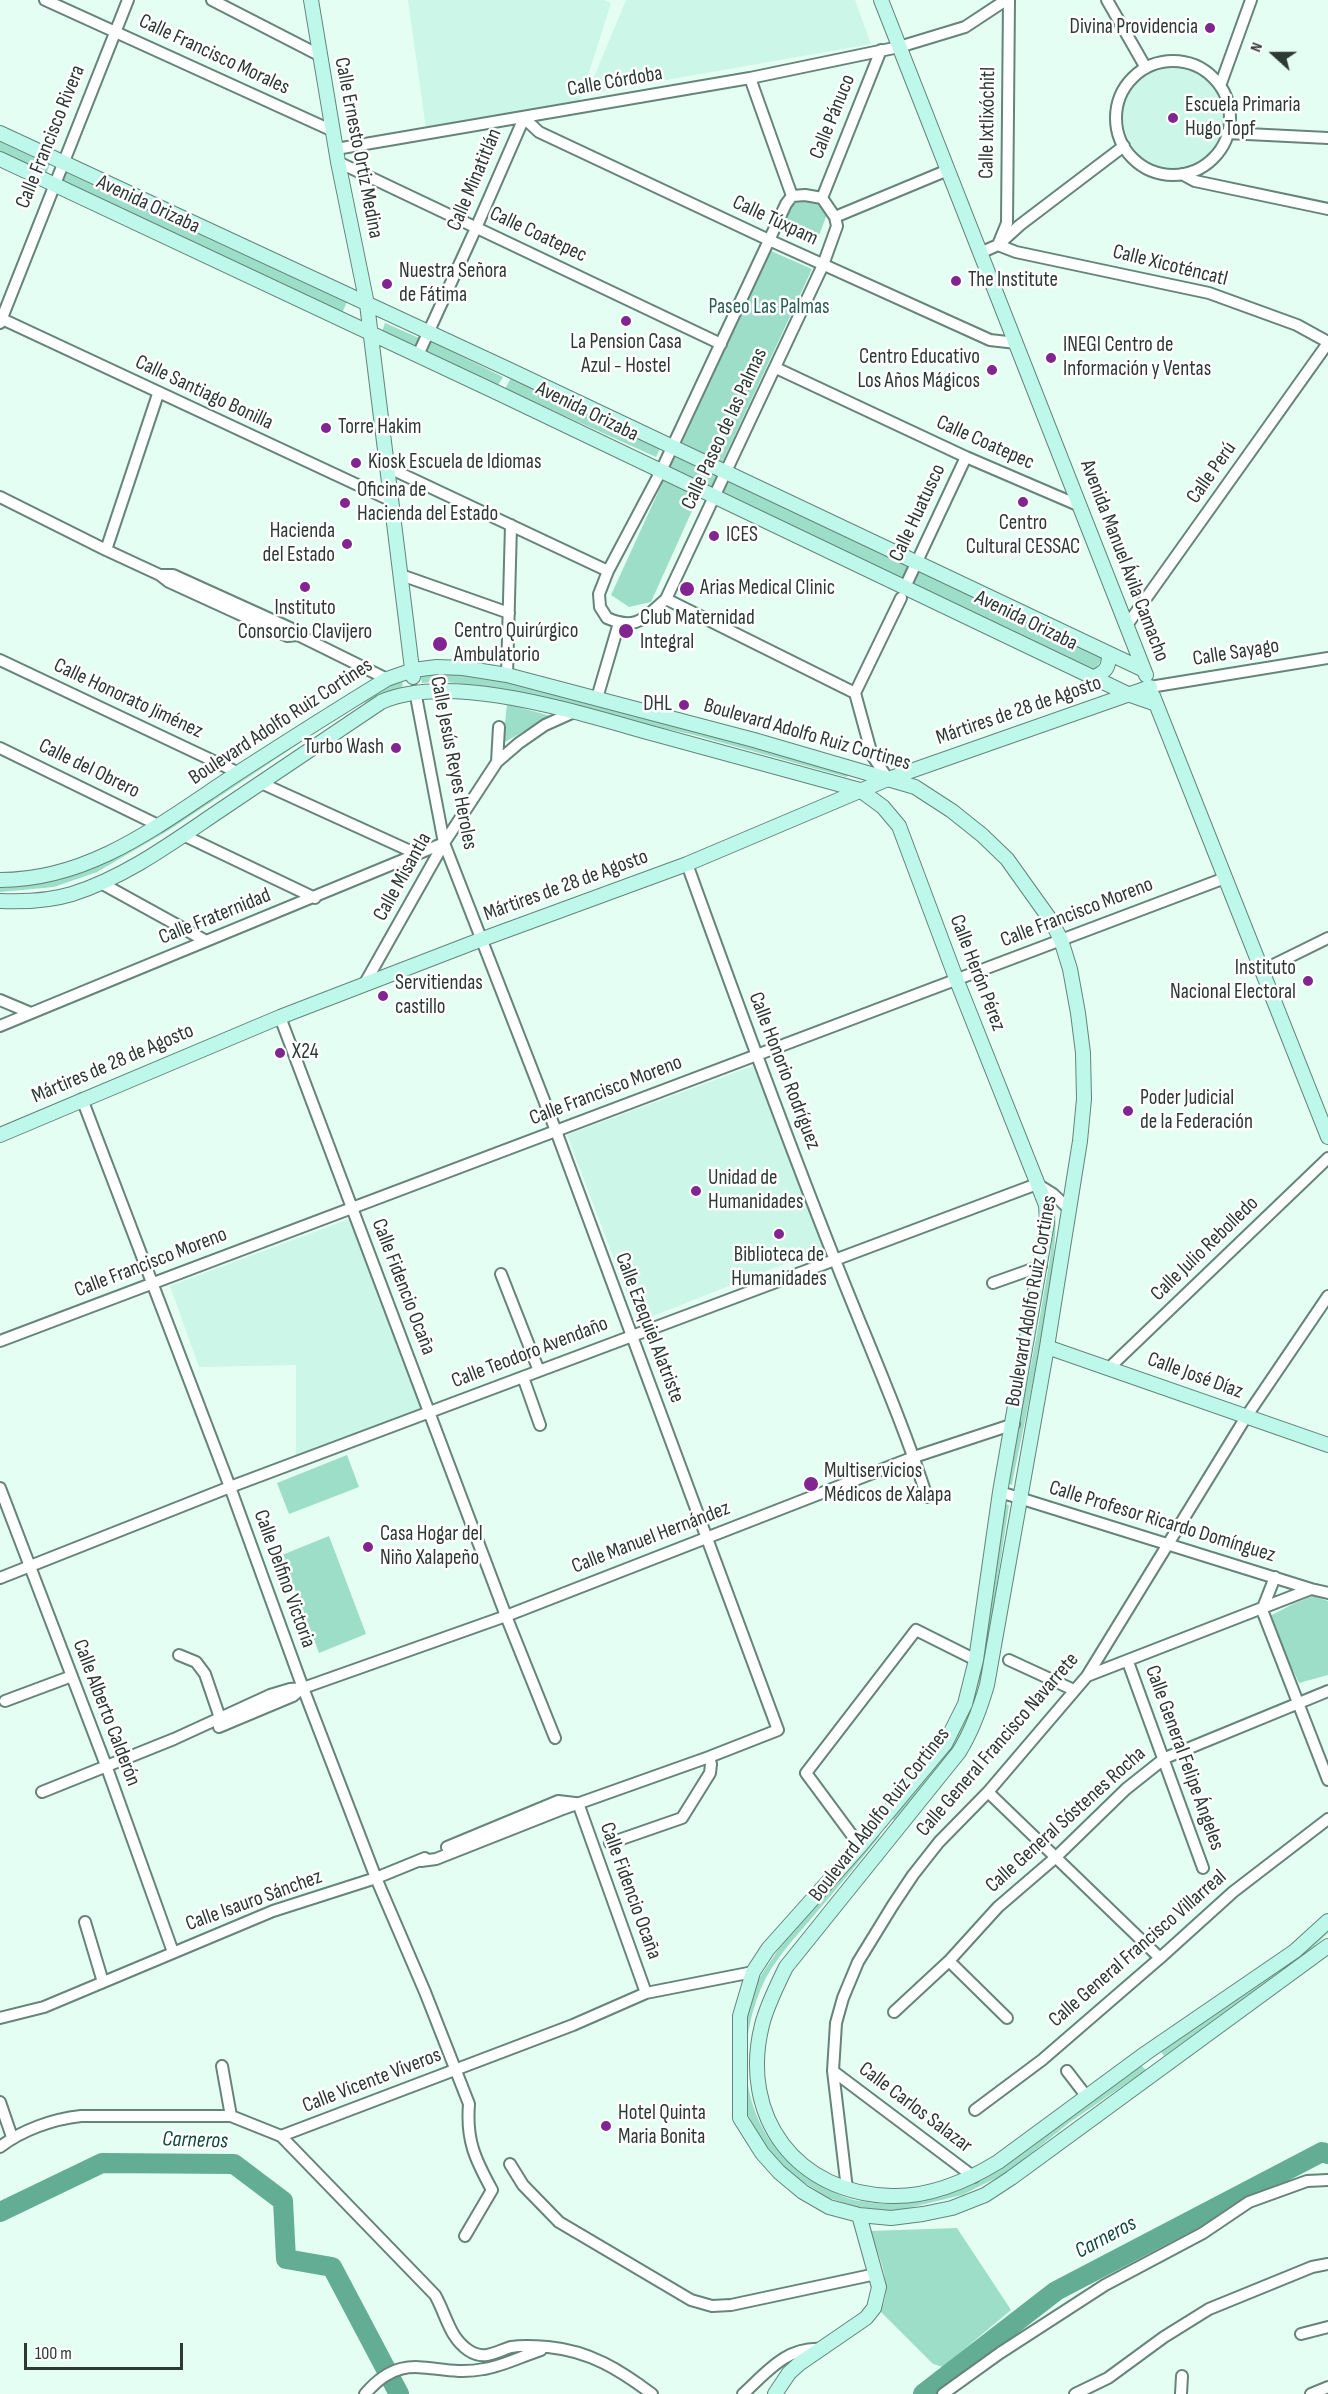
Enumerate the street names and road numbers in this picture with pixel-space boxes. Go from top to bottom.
street label: Calle Francisco Morales [135,9,293,101]
street label: Calle Ernesto Ortiz Medina [328,55,388,241]
street label: Calle Córdoba [565,61,665,103]
street label: Calle Francisco Rivera [11,62,91,212]
street label: Calle Ixtlixóchitl [974,67,1002,179]
street label: Calle Pánuco [805,71,861,163]
street label: Calle Minatitlán [442,125,508,235]
street label: Avenida Orizaba [92,170,204,240]
street label: Calle Túxpam [728,190,822,252]
street label: Calle Coatepec [485,201,591,269]
street label: Calle Xicoténcatl [1110,240,1230,292]
street label: Calle Paseo de las Palmas [677,344,773,514]
street label: Calle Santiago Bonilla [131,350,277,436]
street label: Avenida Orizaba [532,376,642,448]
street label: Calle Coatepec [932,410,1038,476]
street label: Calle Perú [1182,437,1242,509]
street label: Avenida Manuel Ávila Camacho [1074,457,1174,665]
street label: Calle Huatusco [884,460,952,566]
street label: Avenida Orizaba [971,585,1081,657]
street label: Calle Sayago [1191,634,1281,672]
street label: Calle Honorato Jiménez [49,653,207,745]
street label: Boulevard Adolfo Ruiz Cortines [184,653,378,791]
street label: Mártires de 28 de Agosto [933,671,1105,751]
street label: Calle Jesús Reyes Heroles [424,674,482,852]
street label: Boulevard Adolfo Ruiz Cortines [701,693,913,777]
street label: Calle del Obrero [34,734,144,804]
street label: Calle Misantla [368,828,438,926]
street label: Mártires de 28 de Agosto [480,845,652,927]
street label: Calle Francisco Moreno [997,872,1157,954]
street label: Calle Fraternidad [155,883,275,951]
street label: Calle Herón Pérez [943,911,1011,1035]
street label: Calle Honorio Rodríguez [742,989,826,1153]
street label: Mártires de 28 de Agosto [28,1019,198,1109]
street label: Calle Francisco Moreno [526,1050,686,1132]
street label: Calle Julio Rebolledo [1146,1191,1264,1307]
street label: Boulevard Adolfo Ruiz Cortines [1001,1193,1063,1409]
street label: Calle Fidencio Ocaña [365,1215,441,1359]
street label: Calle Francisco Moreno [71,1222,231,1304]
street label: Calle Ezequiel Alatriste [609,1249,689,1407]
street label: Calle Teodoro Avendaño [448,1312,612,1394]
street label: Calle José Díaz [1144,1347,1246,1405]
street label: Calle Profesor Ricardo Domínguez [1046,1476,1278,1568]
street label: Calle Manuel Hernández [568,1496,734,1580]
street label: Calle Delfino Victoria [247,1507,321,1651]
street label: Calle Alberto Calderón [66,1636,146,1790]
street label: Calle General Francisco Navarrete [911,1648,1085,1842]
street label: Calle General Felipe Ángeles [1139,1662,1229,1854]
street label: Boulevard Adolfo Ruiz Cortines [804,1723,956,1907]
street label: Calle General Sóstenes Rocha [981,1741,1151,1899]
street label: Calle Fidencio Ocaña [594,1819,666,1963]
street label: Calle Isauro Sánchez [182,1865,326,1937]
street label: Calle General Francisco Villarreal [1044,1865,1232,2033]
street label: Calle Vicente Viveros [299,2043,445,2119]
street label: Calle Carlos Salazar [853,2057,977,2159]

